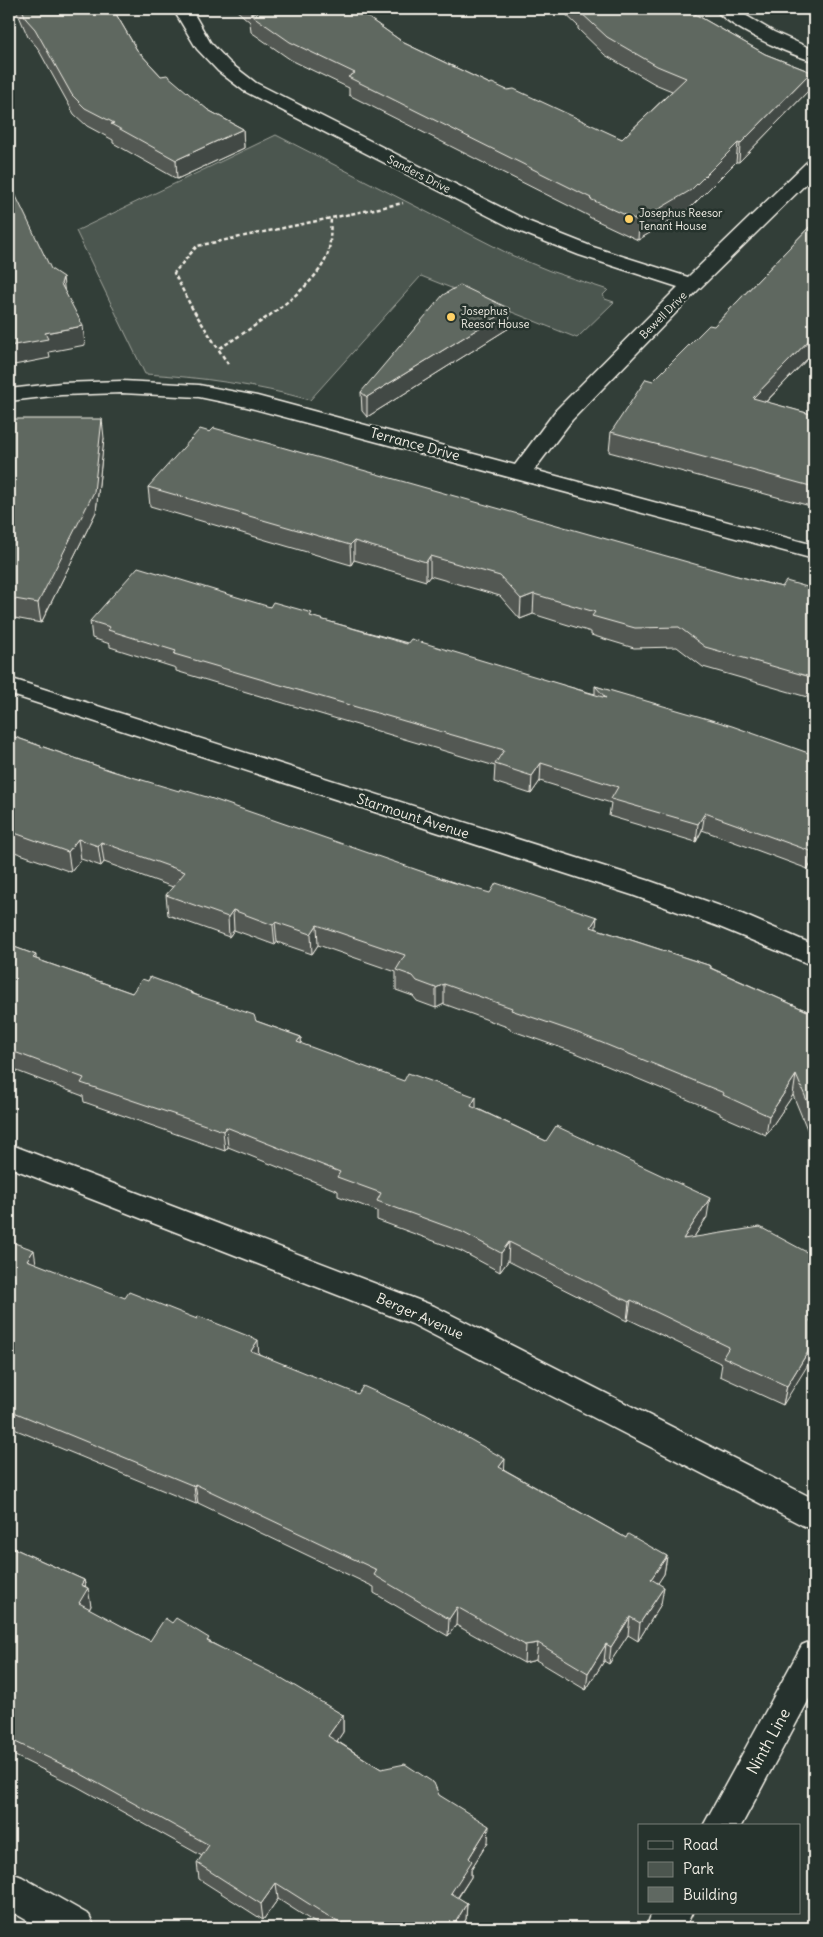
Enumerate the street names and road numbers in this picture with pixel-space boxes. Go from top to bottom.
street label: Sanders Drive [385,152,453,196]
street label: Bewell Drive [636,288,690,342]
street label: Terrance Drive [368,423,462,465]
street label: Starmount Avenue [354,789,472,843]
street label: Berger Avenue [374,1289,466,1343]
street label: Ninth Line [742,1705,794,1777]

